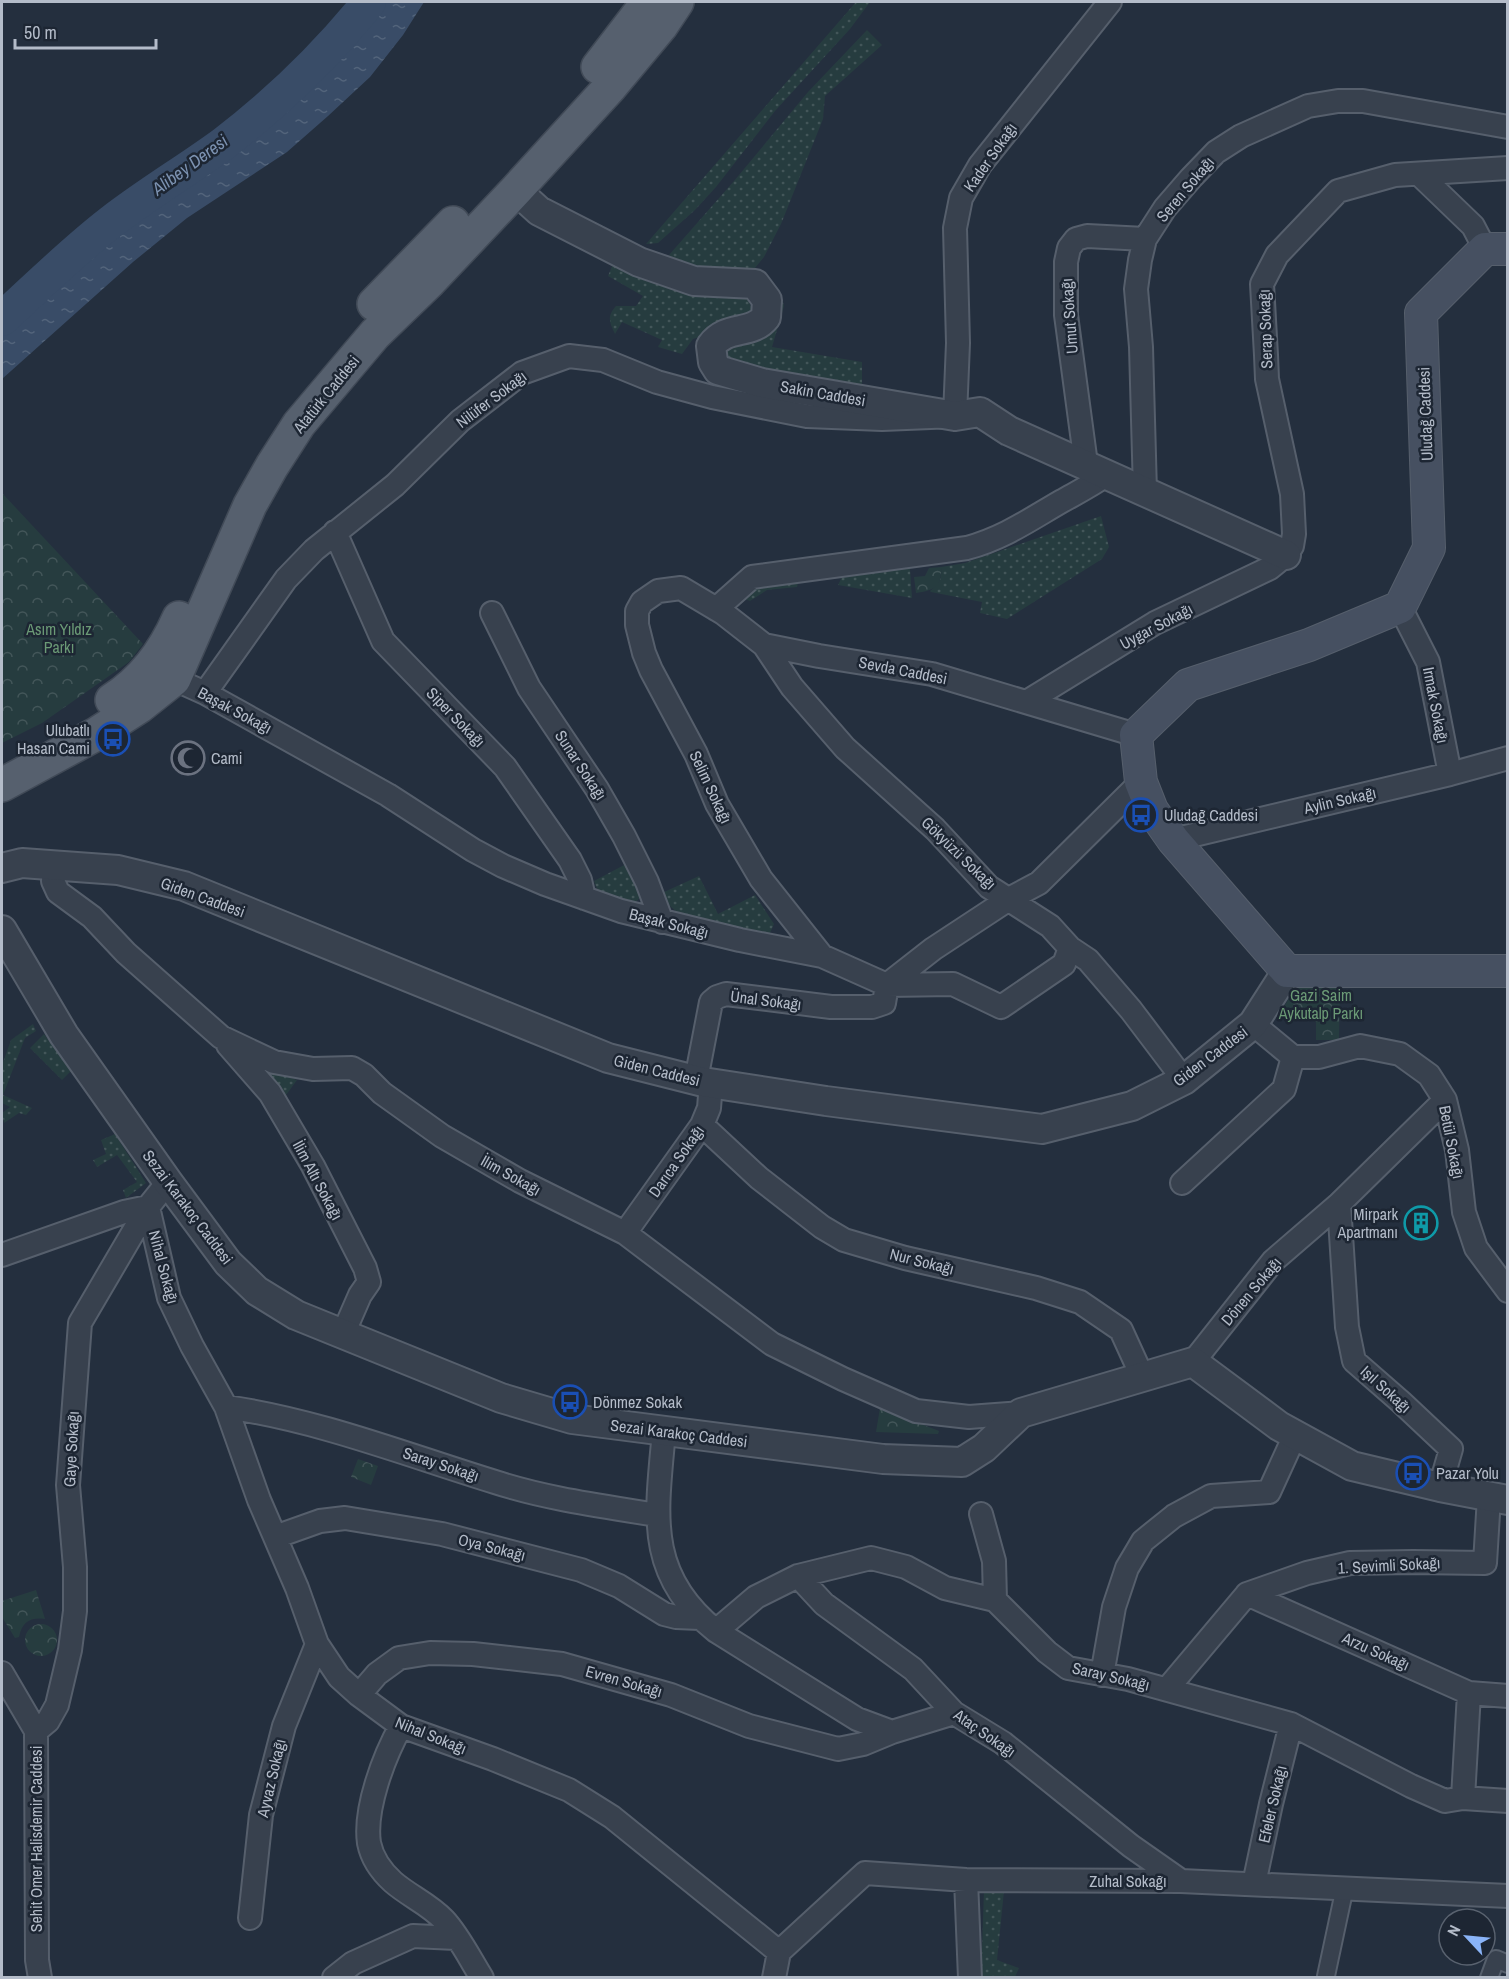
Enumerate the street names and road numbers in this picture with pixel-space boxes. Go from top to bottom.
street label: Kader Sokağı [958,118,1022,196]
street label: Seren Sokağı [1151,151,1219,227]
street label: Umut Sokağı [1055,277,1083,355]
street label: Serap Sokağı [1253,289,1277,369]
street label: Atatürk Caddesi [287,351,364,438]
street label: Nilüfer Sokağı [451,365,531,433]
street label: Uludağ Caddesi [1412,367,1438,461]
street label: Sakin Caddesi [779,375,867,411]
street label: Uygar Sokağı [1116,598,1196,654]
street label: Sevda Caddesi [857,651,949,689]
street label: Irmak Sokağı [1418,665,1454,745]
street label: Başak Sokağı [194,681,276,739]
street label: Siper Sokağı [422,682,490,752]
street label: Sunar Sokağı [550,726,612,804]
street label: Selim Sokağı [685,747,737,827]
street label: Aylin Sokağı [1301,781,1378,819]
street label: Gökyüzü Sokağı [917,812,1001,894]
street label: Giden Caddesi [158,872,248,922]
street label: Başak Sokağı [627,903,711,943]
street label: Ünal Sokağı [729,985,803,1015]
street label: Giden Caddesi [1168,1021,1252,1091]
street label: Giden Caddesi [612,1049,702,1091]
street label: Betül Sokağı [1434,1103,1470,1181]
street label: Darıca Sokağı [643,1121,709,1201]
street label: İlim Altı Sokağı [288,1136,348,1224]
street label: Sezai Karakoç Caddesi [138,1145,238,1269]
street label: İlim Sokağı [477,1149,545,1201]
street label: Nihal Sokağı [144,1228,184,1306]
street label: Nur Sokağı [887,1242,957,1280]
street label: Dönen Sokağı [1216,1252,1286,1330]
street label: Işıl Sokağı [1356,1360,1416,1418]
street label: Gaye Sokağı [58,1411,84,1487]
street label: Sezai Karakoç Caddesi [609,1414,749,1452]
street label: Saray Sokağı [400,1441,482,1487]
street label: Oya Sokağı [456,1528,528,1566]
street label: 1. Sevimli Sokağı [1337,1551,1441,1579]
street label: Arzu Sokağı [1338,1626,1413,1676]
street label: Saray Sokağı [1070,1656,1152,1696]
street label: Evren Sokağı [583,1660,665,1702]
street label: Ataç Sokağı [949,1703,1020,1762]
street label: Nihal Sokağı [392,1711,470,1759]
street label: Ayvaz Sokağı [251,1737,291,1820]
street label: Sehit Omer Halisdemir Caddesi [25,1746,47,1932]
street label: Efeler Sokağı [1252,1763,1292,1845]
street label: Zuhal Sokağı [1089,1870,1167,1892]

